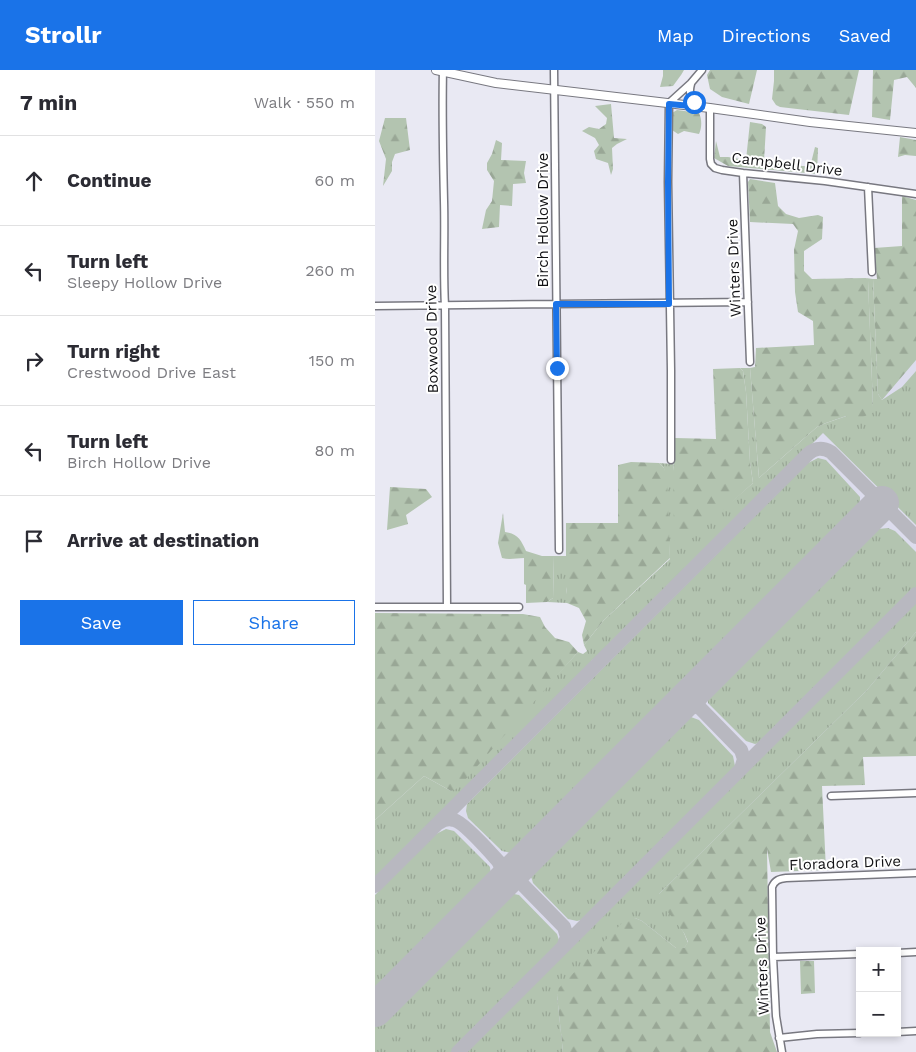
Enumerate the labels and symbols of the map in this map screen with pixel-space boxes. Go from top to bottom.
route start [683,91,706,114]
street label: Campbell Drive [731,148,843,180]
street label: Birch Hollow Drive [534,153,552,287]
street label: Winters Drive [723,218,745,318]
street label: Boxwood Drive [422,285,442,393]
route end [546,357,569,380]
street label: Floradora Drive [789,852,901,874]
street label: Winters Drive [751,916,773,1016]

